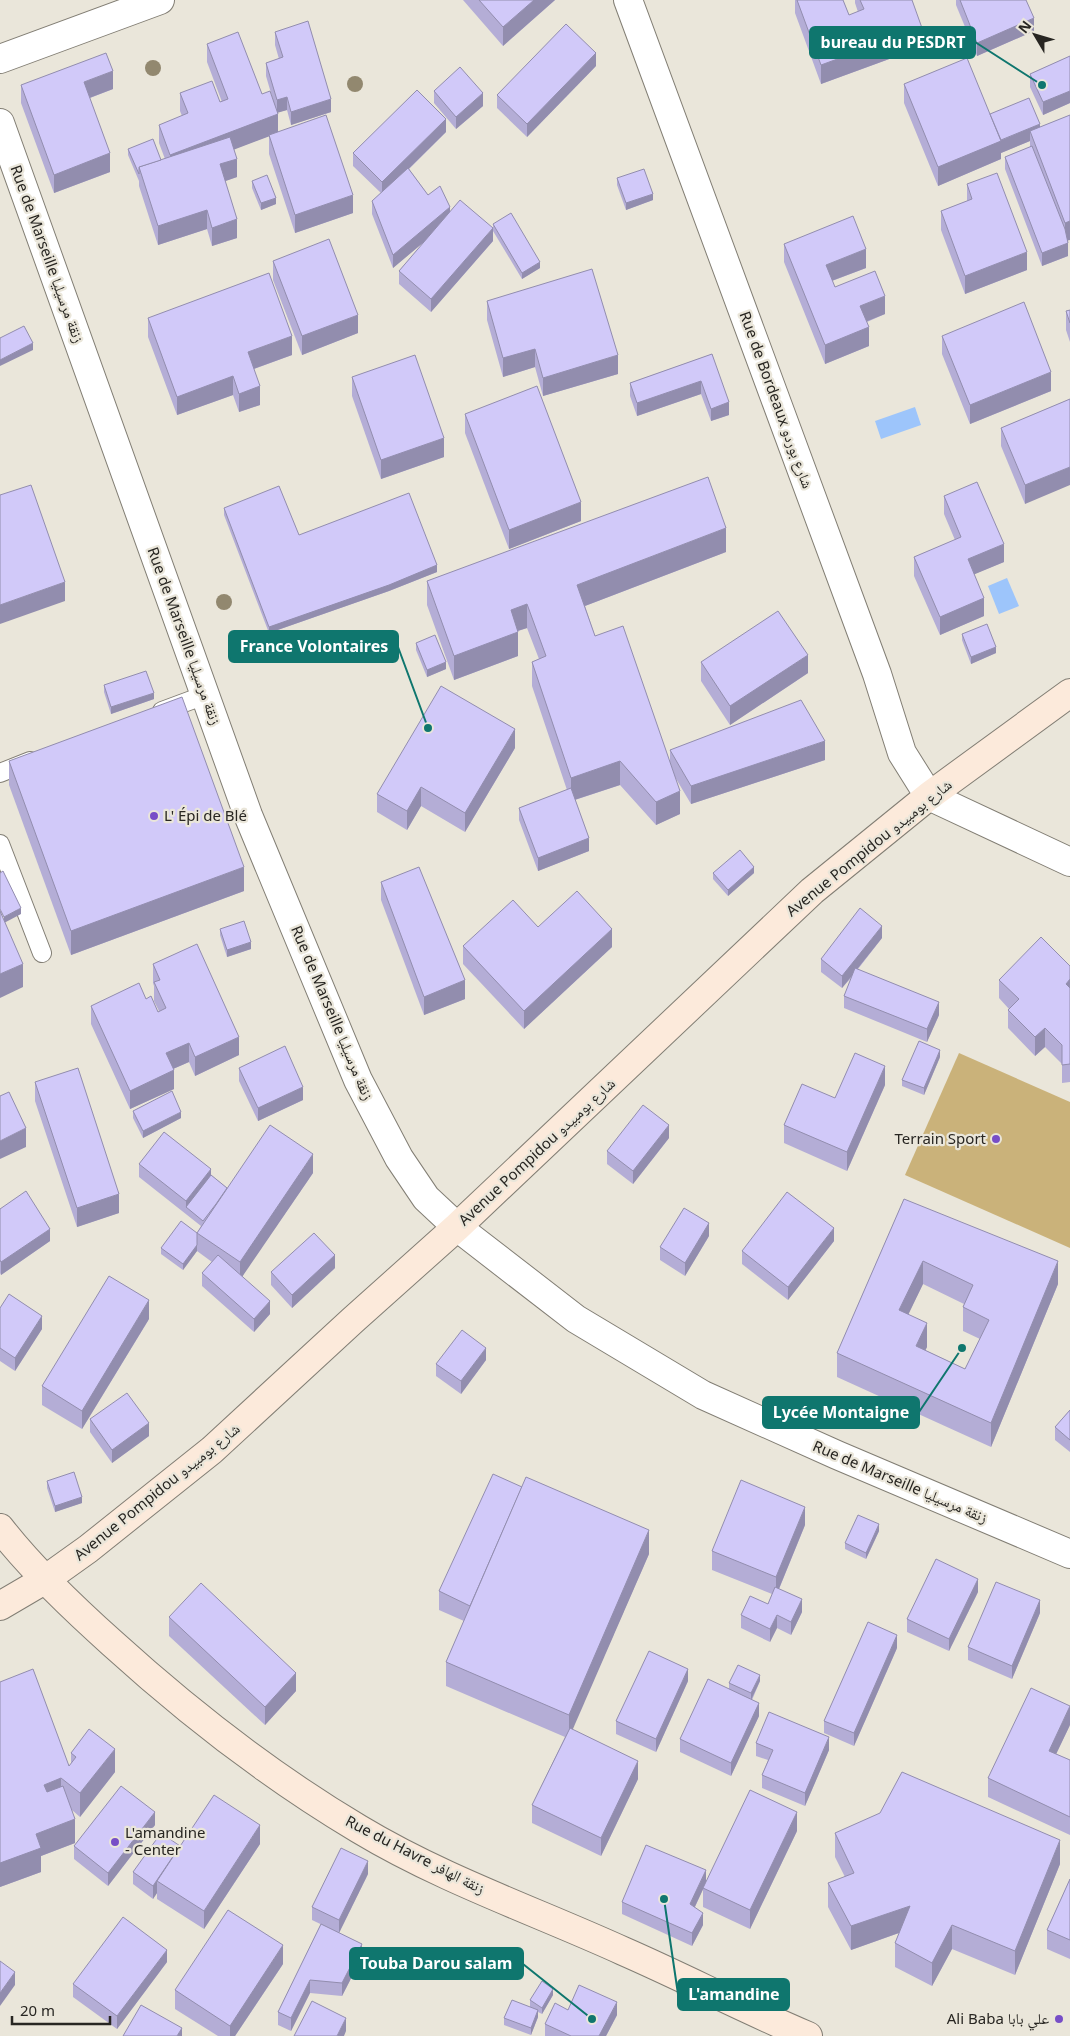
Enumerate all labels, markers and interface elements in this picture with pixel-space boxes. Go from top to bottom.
north arrow [1010,10,1060,60]
text: N [1013,16,1035,37]
callout: bureau du PESDRT [810,27,975,58]
text: bureau du PESDRT [821,31,965,53]
street label: Rue de Marseille زنقة مرسيليا [6,162,90,346]
street label: Rue de Bordeaux شارع بوردو [735,308,818,491]
street label: Rue de Marseille زنقة مرسيليا [143,544,227,728]
callout: France Volontaires [229,631,398,662]
text: France Volontaires [240,635,388,657]
street label: Avenue Pompidou شارع بومبيدو [781,774,956,921]
place label: L' Épi de Blé [164,805,247,825]
marker: L' Épi de Blé [148,810,160,822]
street label: Rue de Marseille زنقة مرسيليا [287,922,379,1103]
street label: Avenue Pompidou شارع بومبيدو [454,1073,620,1230]
place label: Terrain Sport [895,1128,987,1148]
marker: Terrain Sport [990,1133,1002,1145]
callout: Lycée Montaigne [763,1397,919,1428]
text: Lycée Montaigne [773,1401,909,1423]
street label: Avenue Pompidou شارع بومبيدو [69,1418,244,1565]
street label: Rue de Marseille زنقة مرسيليا [810,1435,991,1527]
street label: Rue du Havre زنقة الهافر [342,1810,489,1898]
place label: L'amandine - Center [125,1822,205,1859]
marker: L'amandine - Center [109,1836,121,1848]
callout: Touba Darou salam [350,1948,523,1979]
text: Touba Darou salam [360,1952,512,1974]
callout: L'amandine [678,1979,789,2010]
text: L'amandine [688,1983,780,2005]
scale bar [12,1994,110,2026]
text: 20 m [20,2000,55,2020]
place label: Ali Baba علي بابا [947,2008,1049,2031]
marker: Ali Baba علي بابا [1053,2013,1065,2025]

